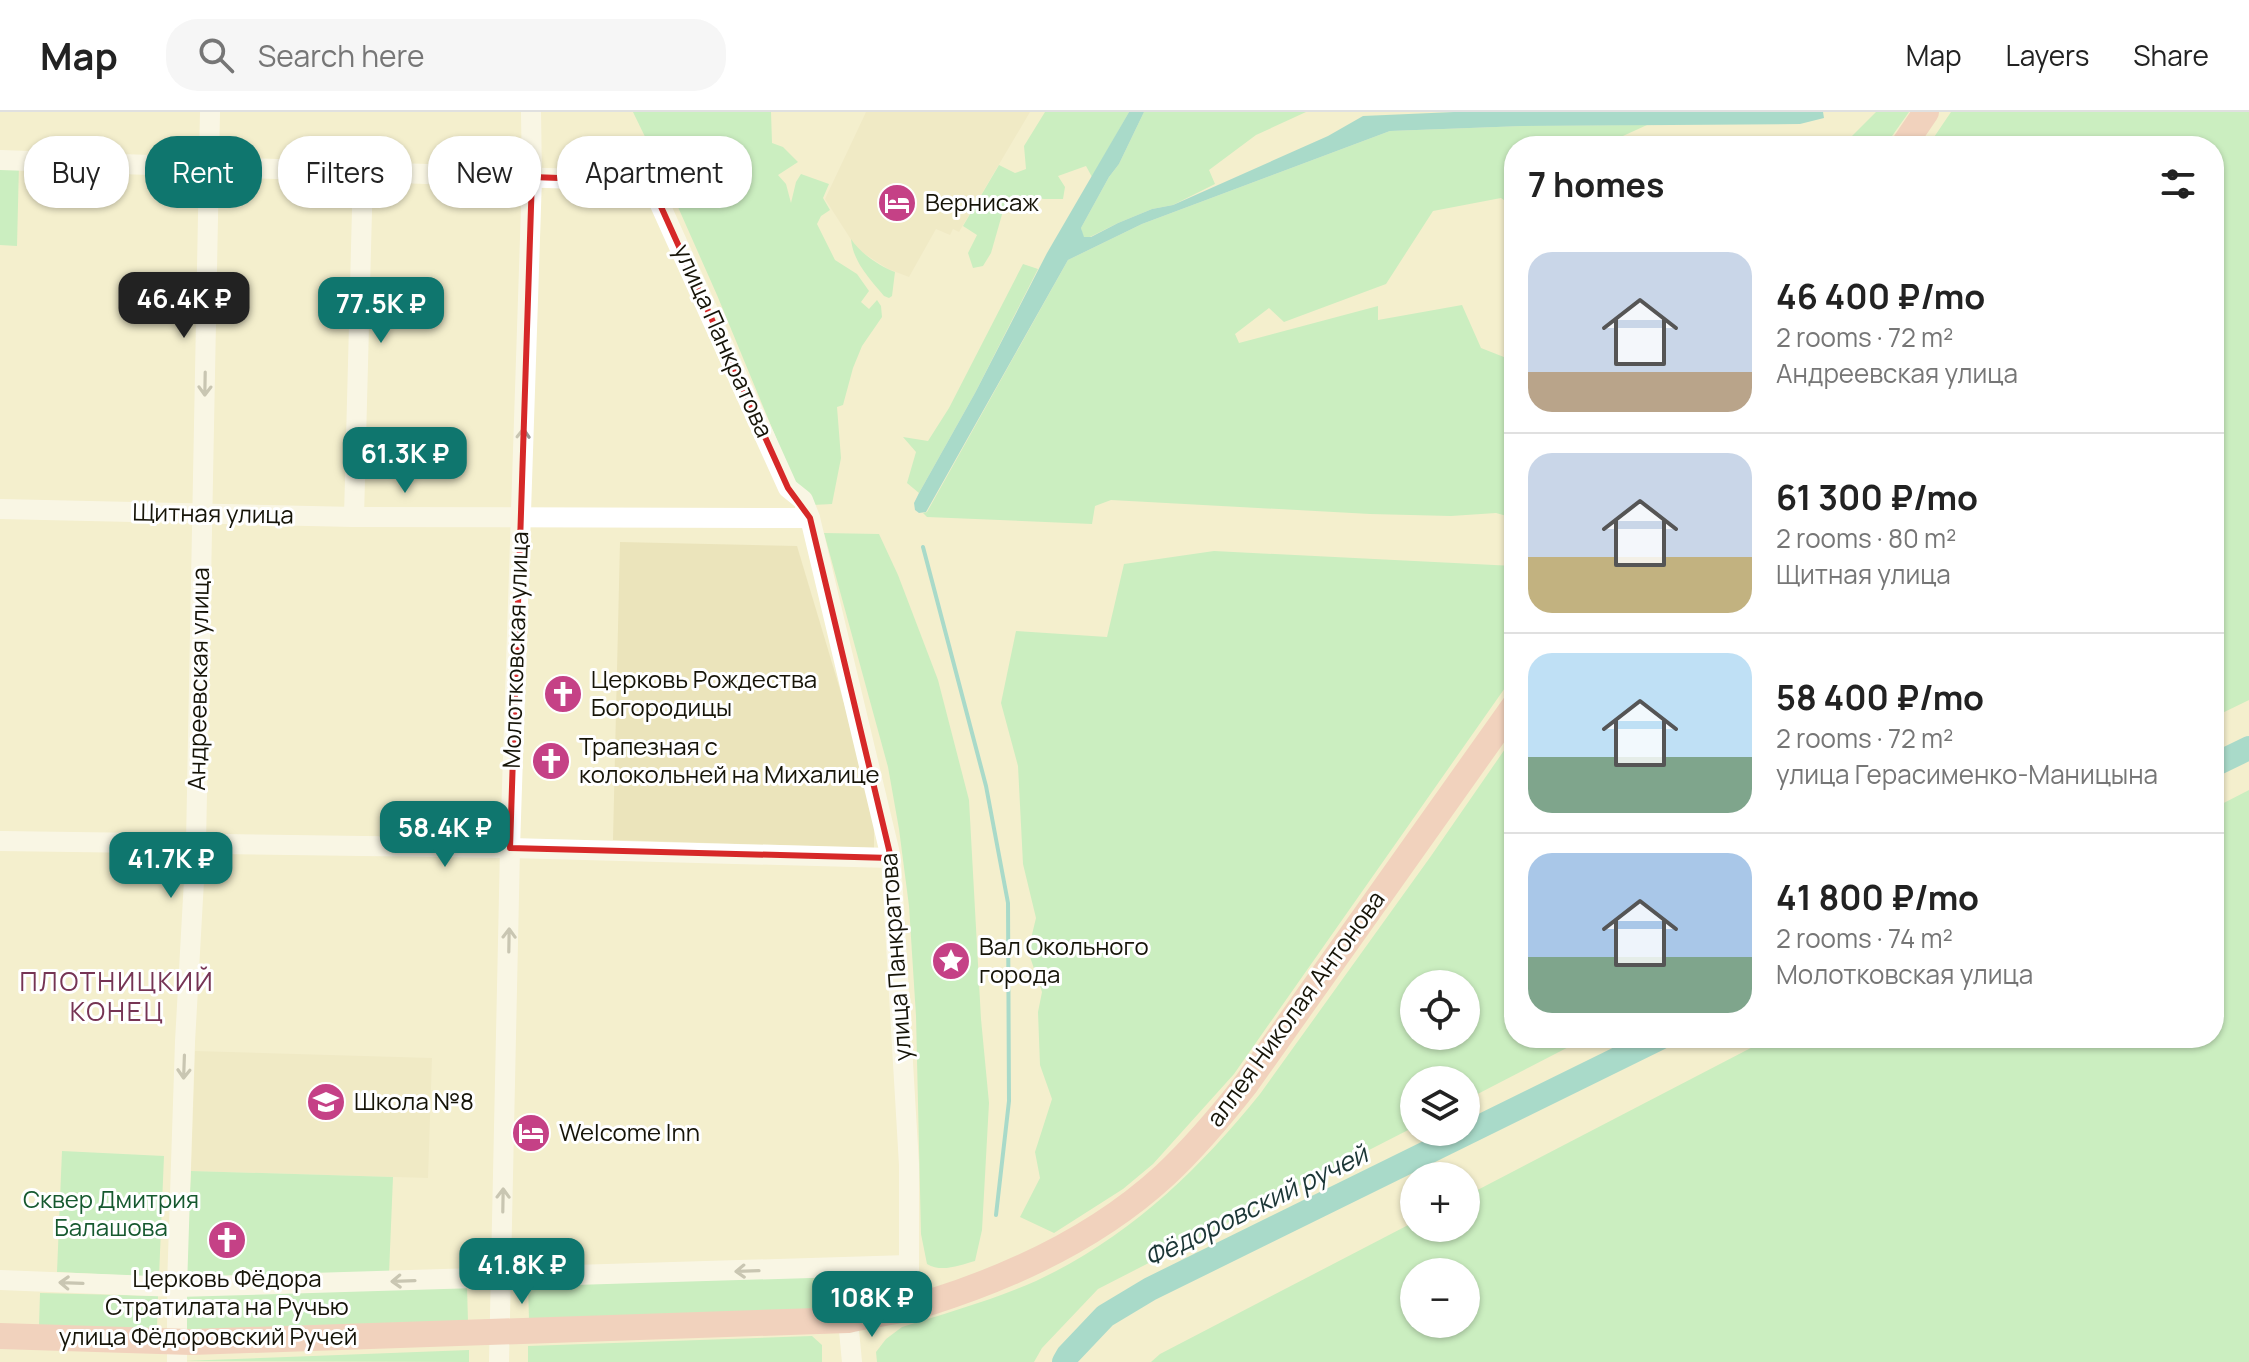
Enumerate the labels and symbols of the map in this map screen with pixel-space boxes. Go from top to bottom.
hotel icon: Вернисаж [876,182,918,224]
place label: Вернисаж [925,185,1039,218]
street label: улица Панкратова [667,238,782,442]
pin: 46.4K ₽ [110,272,258,340]
pin: 77.5K ₽ [307,277,455,345]
one-way arrow [197,370,213,397]
pin: 61.3K ₽ [331,427,479,495]
one-way arrow [515,427,530,454]
street label: Щитная улица [132,495,294,530]
street label: Молотковская улица [494,531,535,769]
street label: Андреевская улица [179,567,216,791]
place label: Церковь Рождества Богородицы [591,662,817,723]
church icon: Церковь Рождества Богородицы [542,673,584,715]
place label: Трапезная с колокольней на Михалице [579,729,880,790]
church icon: Трапезная с колокольней на Михалице [530,740,572,782]
pin: 58.4K ₽ [371,801,519,869]
pin: 41.7K ₽ [97,832,245,900]
street label: улица Панкратова [871,852,918,1062]
street label: аллея Николая Антонова [1198,884,1392,1133]
one-way arrow [501,927,517,954]
place label: Вал Окольного города [979,929,1149,990]
place icon: Вал Окольного города [930,940,972,982]
district label: ПЛОТНИЦКИЙ КОНЕЦ [19,963,215,1029]
one-way arrow [177,1053,192,1080]
school or university icon: Школа №8 [305,1081,347,1123]
place label: Школа №8 [354,1084,474,1117]
hotel icon: Welcome Inn [510,1112,552,1154]
place label: Welcome Inn [559,1115,700,1148]
water label: Фёдоровский ручей [1138,1134,1375,1275]
park label: Сквер Дмитрия Балашова [23,1182,199,1243]
one-way arrow [495,1187,510,1214]
church icon: Церковь Фёдора Стратилата на Ручью [206,1219,248,1261]
pin: 41.8K ₽ [448,1238,596,1306]
place label: Церковь Фёдора Стратилата на Ручью [105,1261,349,1322]
one-way arrow [734,1263,761,1278]
pin: 108K ₽ [807,1271,937,1339]
one-way arrow [390,1274,417,1289]
one-way arrow [58,1276,85,1291]
street label: улица Фёдоровский Ручей [59,1319,357,1352]

